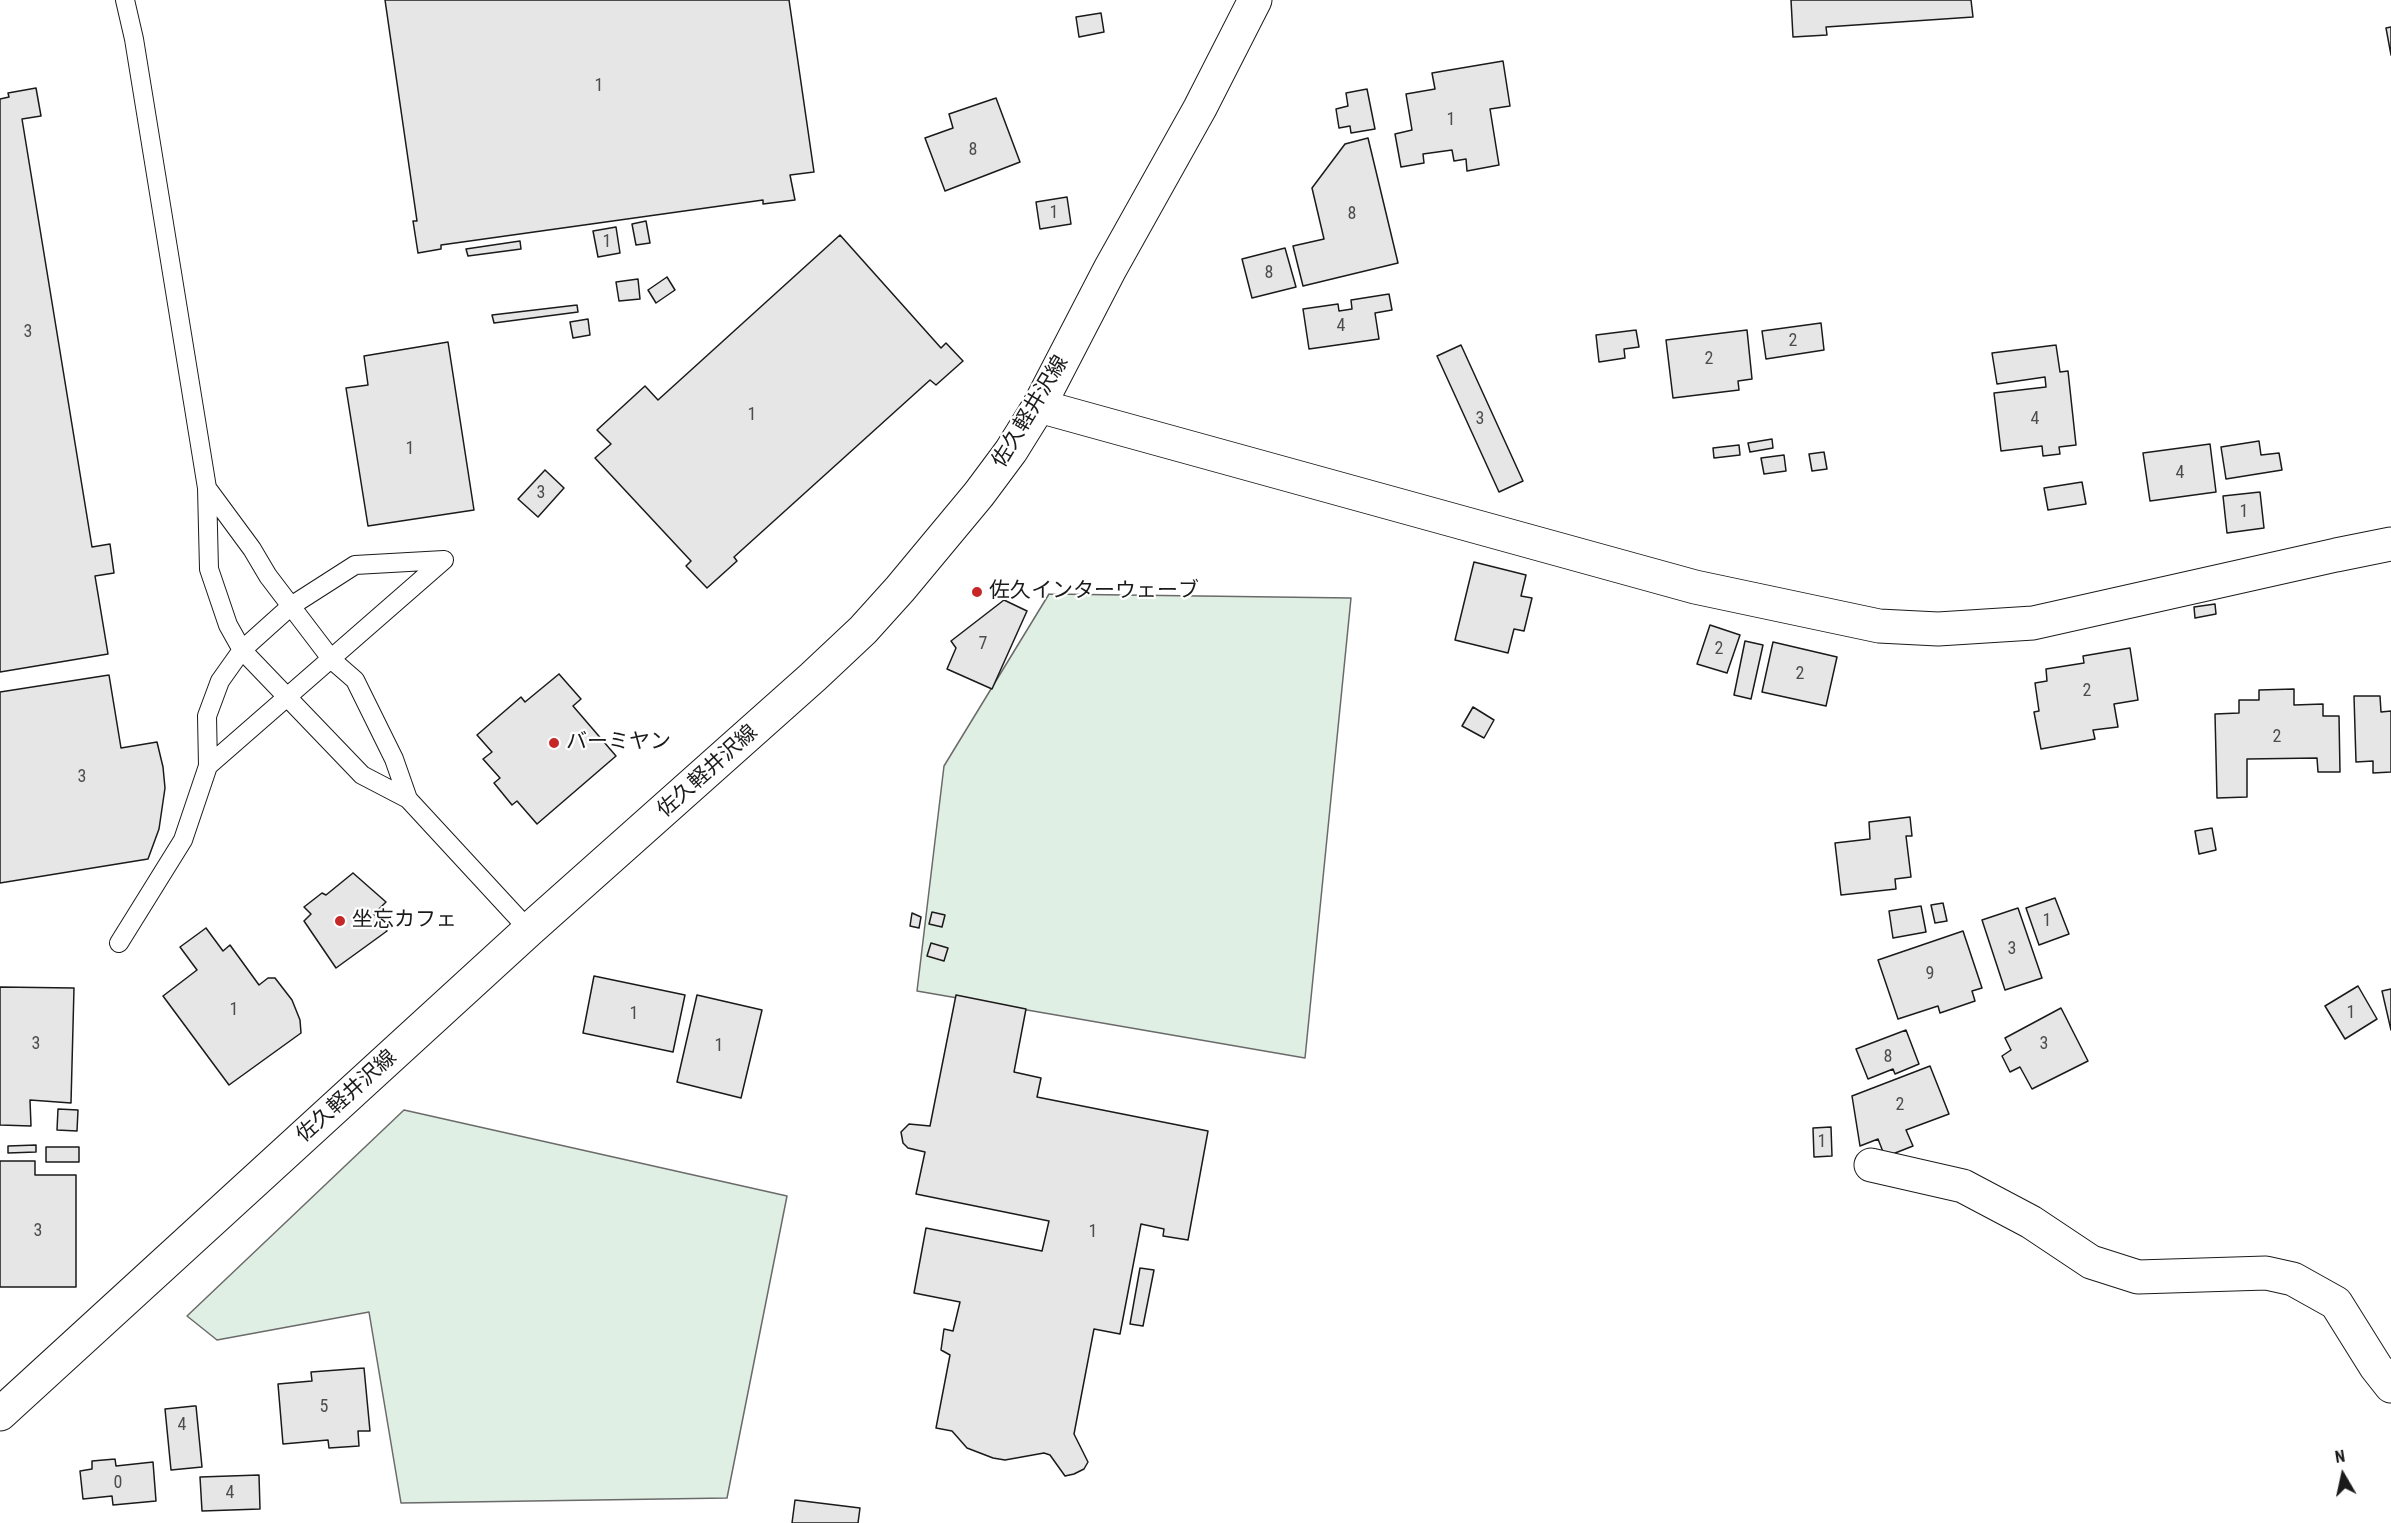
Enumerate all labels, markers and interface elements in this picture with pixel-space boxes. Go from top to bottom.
house number: 1 [595,75,603,97]
house number: 1 [1447,109,1455,131]
house number: 8 [969,139,977,161]
house number: 1 [1050,202,1058,224]
house number: 8 [1348,203,1356,225]
house number: 1 [603,231,611,253]
house number: 8 [1265,262,1273,284]
house number: 4 [1337,315,1345,337]
house number: 3 [24,321,32,343]
house number: 2 [1789,330,1797,352]
house number: 2 [1705,348,1713,370]
street label: 佐久軽井沢線 [988,352,1074,472]
house number: 1 [748,404,756,426]
house number: 3 [1476,408,1484,430]
house number: 4 [2031,408,2039,430]
house number: 1 [406,438,414,460]
house number: 4 [2176,462,2184,484]
house number: 3 [537,482,545,504]
house number: 1 [2240,501,2248,523]
place label: 佐久インターウェーブ [989,579,1199,605]
marker: 佐久インターウェーブ [970,585,984,599]
house number: 7 [979,633,987,655]
house number: 2 [1715,638,1723,660]
house number: 2 [1796,663,1804,685]
house number: 2 [2083,680,2091,702]
street label: 佐久軽井沢線 [653,720,763,824]
house number: 2 [2273,726,2281,748]
place label: バーミヤン [566,730,671,756]
marker: バーミヤン [547,736,561,750]
house number: 3 [78,766,86,788]
place label: 坐忘カフェ [352,908,457,934]
house number: 1 [2043,910,2051,932]
marker: 坐忘カフェ [333,914,347,928]
house number: 3 [2008,938,2016,960]
house number: 9 [1926,963,1934,985]
house number: 1 [230,999,238,1021]
house number: 1 [2347,1002,2355,1024]
house number: 1 [630,1003,638,1025]
house number: 3 [32,1033,40,1055]
house number: 3 [2040,1033,2048,1055]
house number: 1 [715,1035,723,1057]
street label: 佐久軽井沢線 [292,1045,402,1149]
house number: 8 [1884,1046,1892,1068]
house number: 2 [1896,1094,1904,1116]
house number: 1 [1818,1131,1826,1153]
house number: 3 [34,1220,42,1242]
house number: 1 [1089,1221,1097,1243]
house number: 5 [320,1396,328,1418]
house number: 4 [178,1414,186,1436]
north arrow [2313,1445,2373,1505]
text: N [2334,1447,2346,1467]
house number: 0 [114,1472,122,1494]
house number: 4 [226,1482,234,1504]

